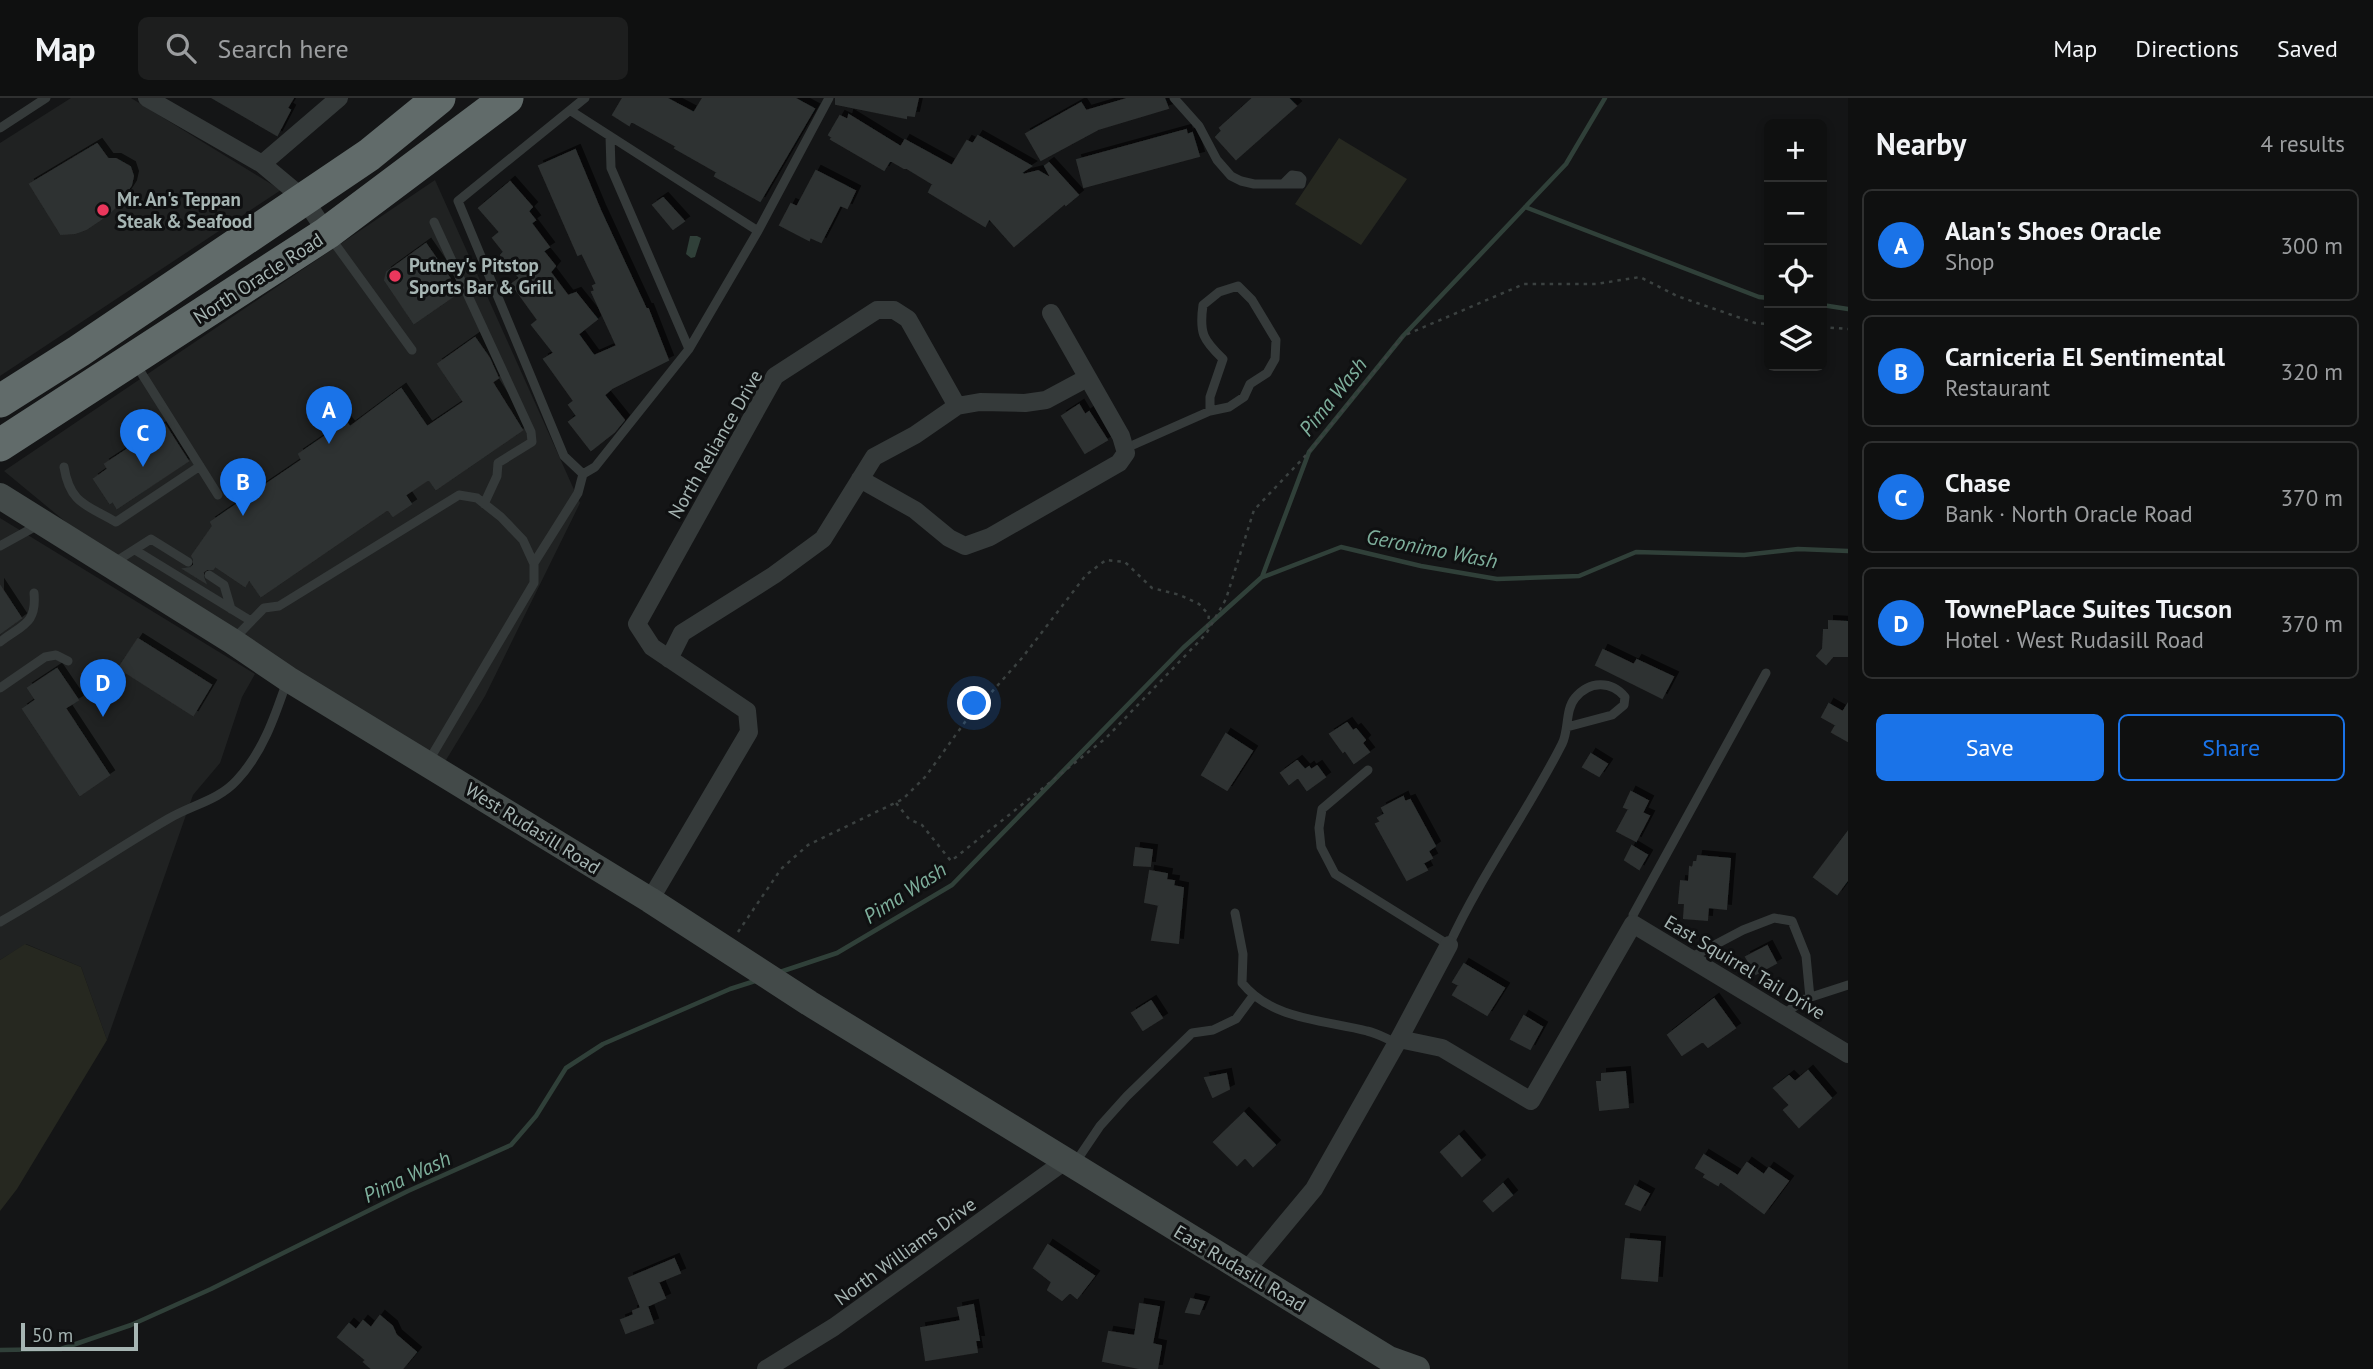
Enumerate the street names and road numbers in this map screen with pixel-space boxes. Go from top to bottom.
street label: North Oracle Road [189,227,327,329]
street label: North Reliance Drive [663,365,767,523]
street label: West Rudasill Road [461,777,605,879]
street label: East Squirrel Tail Drive [1660,909,1830,1025]
street label: North Williams Drive [830,1192,980,1310]
street label: East Rudasill Road [1170,1219,1310,1317]

